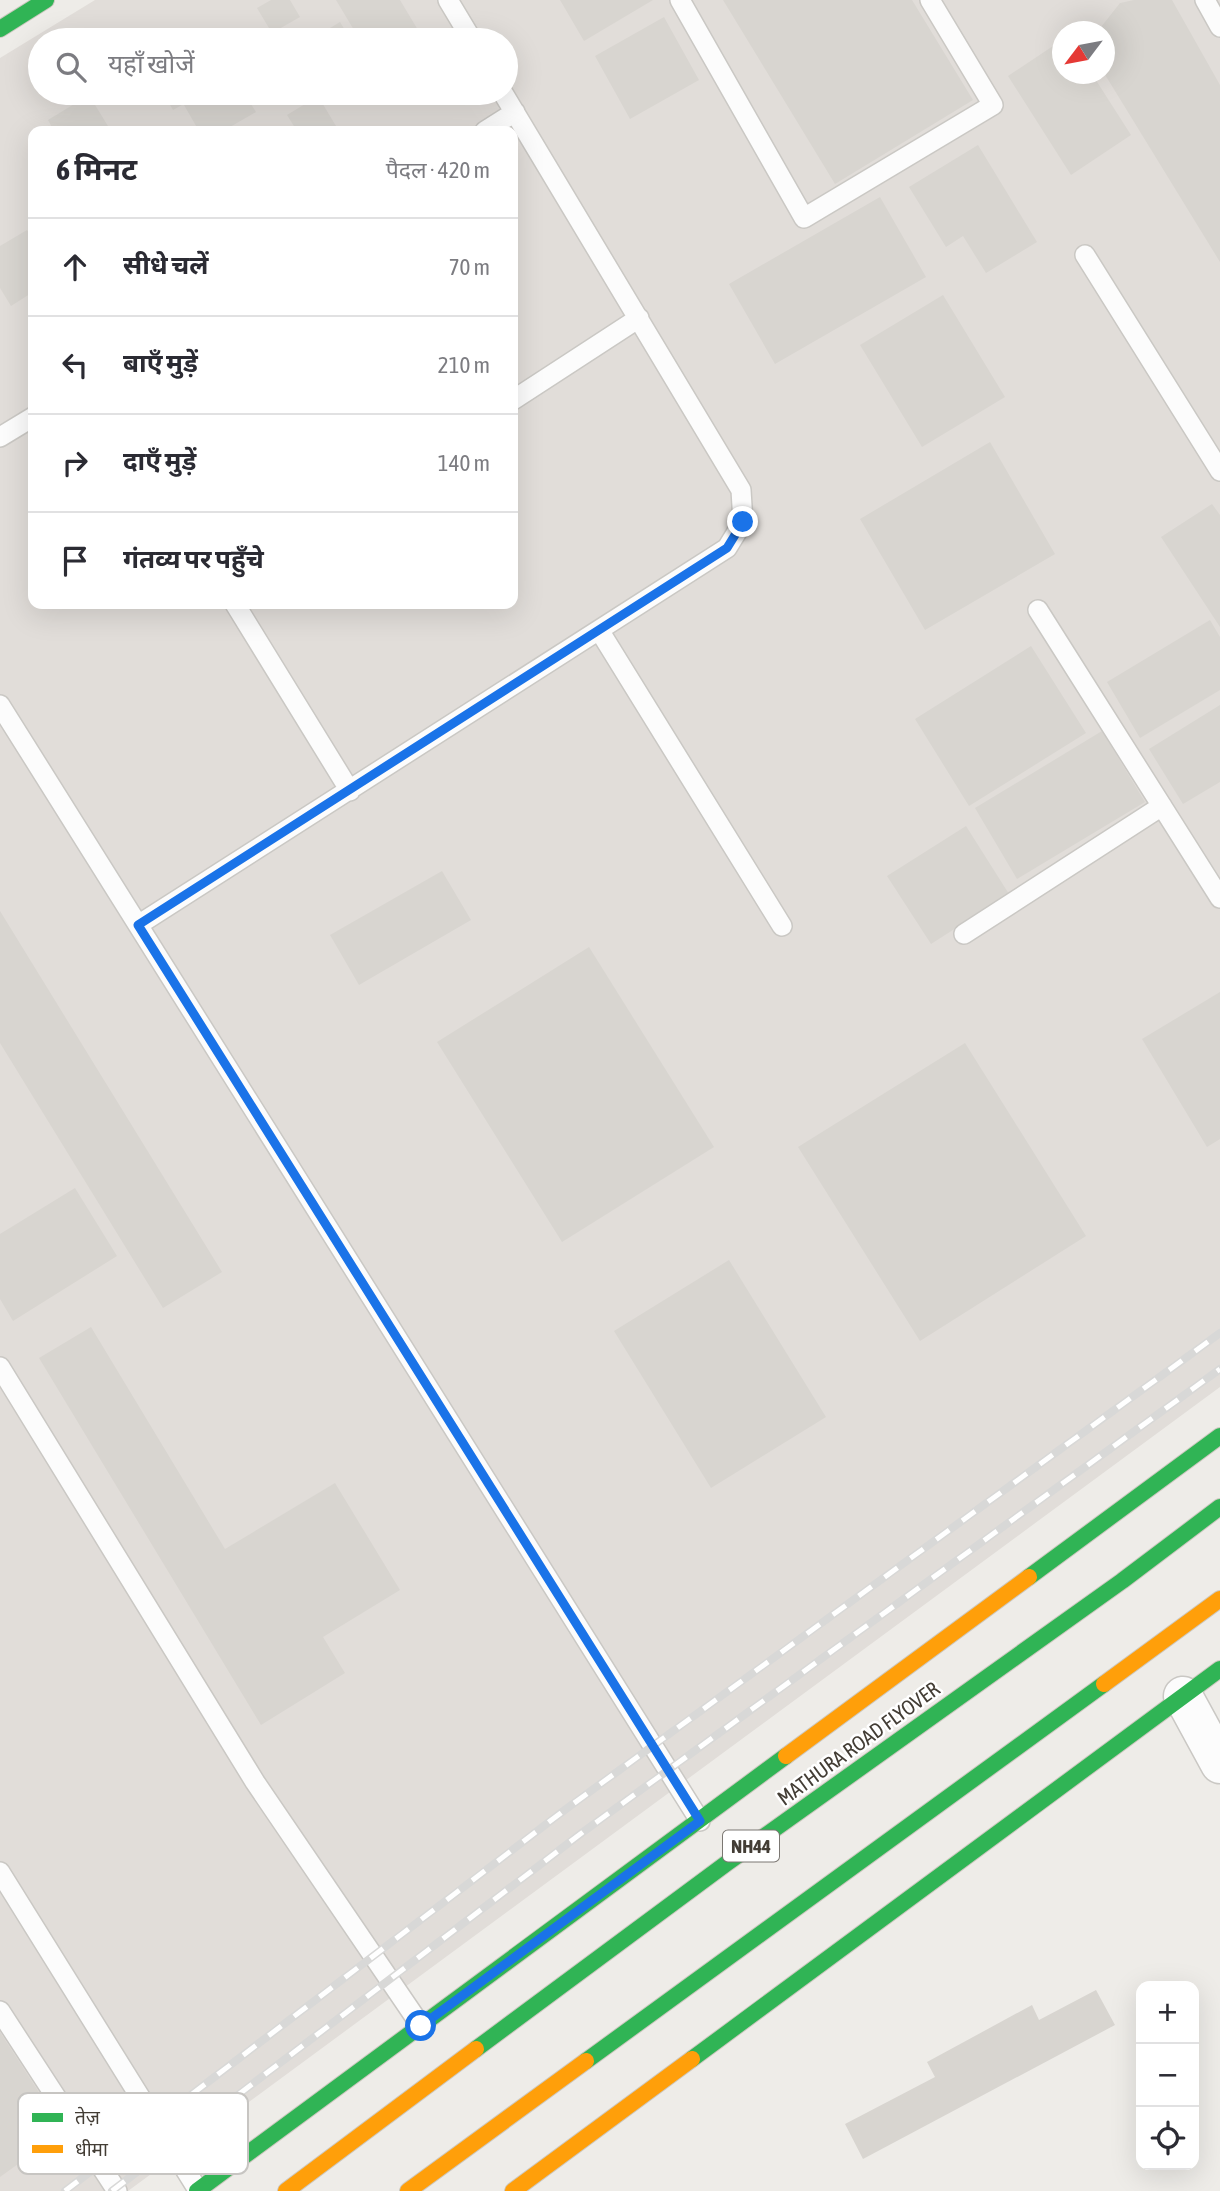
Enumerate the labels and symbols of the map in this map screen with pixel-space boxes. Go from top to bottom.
north arrow [1052,21,1115,84]
route end [727,506,758,537]
street label: MATHURA ROAD FLYOVER [772,1676,944,1810]
road number: NH44 [723,1830,779,1862]
route start [405,2010,436,2041]
legend [18,2093,248,2174]
text: तेज़ [75,2106,101,2128]
text: धीमा [75,2138,109,2160]

